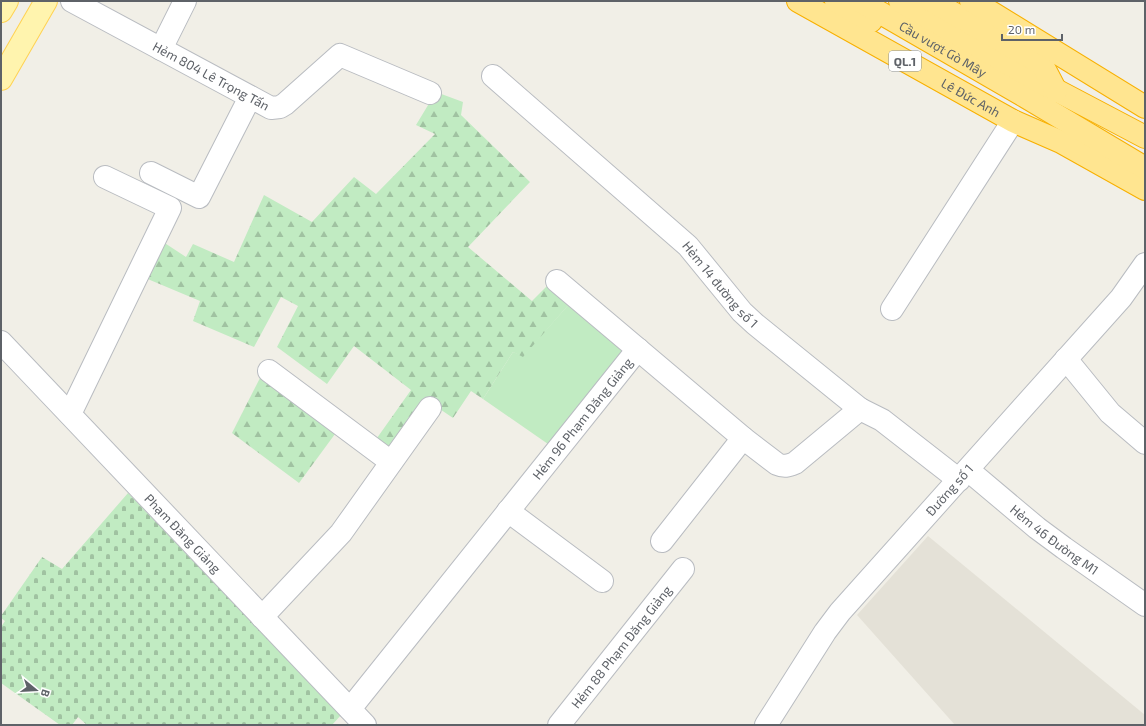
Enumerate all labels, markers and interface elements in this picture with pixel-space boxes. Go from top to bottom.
scale bar [1002,16,1062,42]
street label: Cầu vượt Gò Mây [896,17,990,81]
text: 20 m [1008,22,1035,36]
street label: Hẻm 804 Lê Trọng Tấn [150,38,272,114]
road number: QL.1 [889,51,921,71]
street label: Lê Đức Anh [939,75,1003,120]
street label: Hẻm 14 đường số 1 [679,238,762,331]
street label: Hẻm 96 Phạm Đăng Giảng [529,354,636,483]
street label: Đường số 1 [922,461,977,519]
street label: Phạm Đăng Giảng [141,490,224,576]
street label: Hẻm 46 Đường M1 [1007,501,1102,578]
street label: Hẻm 88 Phạm Đăng Giảng [568,582,675,711]
north arrow [16,670,56,710]
text: B [39,688,53,699]

